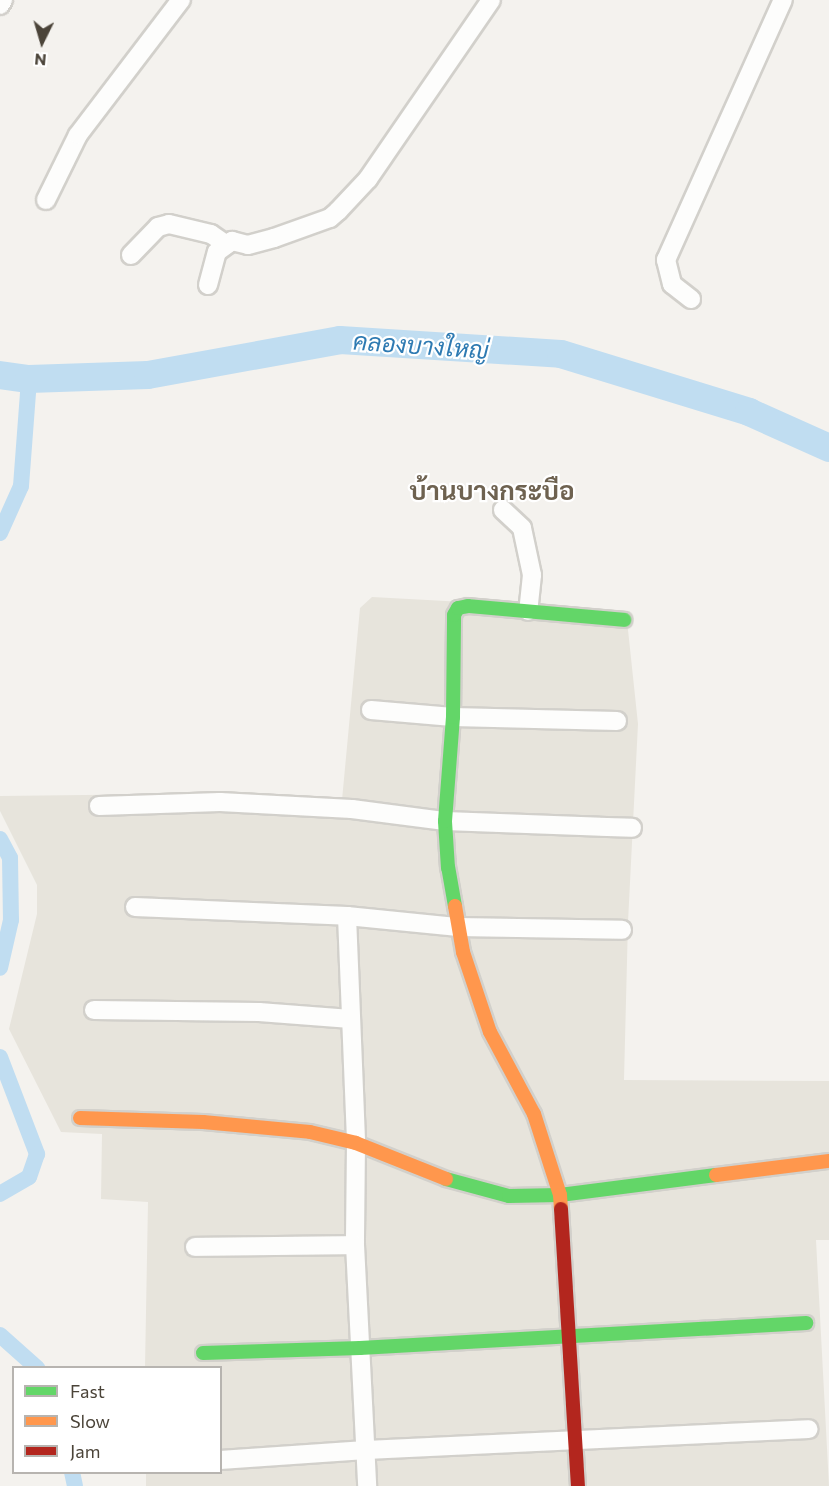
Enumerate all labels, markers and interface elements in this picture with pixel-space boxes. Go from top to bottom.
north arrow [12,12,72,72]
text: N [34,50,47,70]
water label: คลองบางใหญ่ [352,326,490,364]
district label: บ้านบางกระบือ [409,474,575,506]
legend [12,1366,222,1474]
text: Fast [70,1380,105,1402]
text: Slow [70,1410,110,1432]
text: Jam [70,1440,100,1462]

